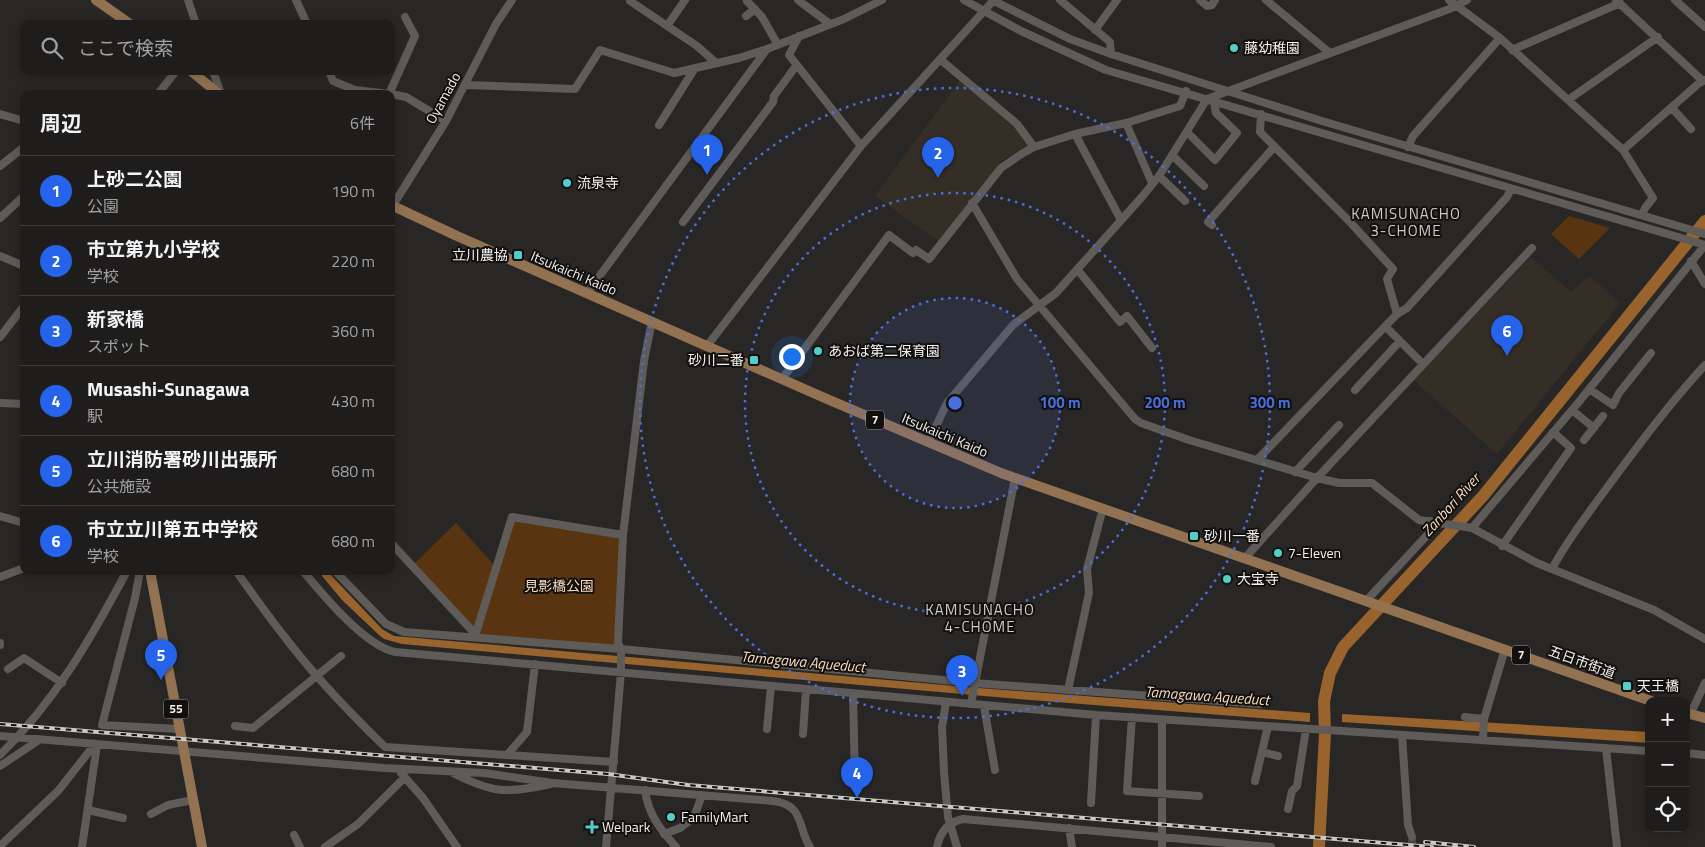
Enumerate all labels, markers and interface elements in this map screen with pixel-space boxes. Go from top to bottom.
search box [20,20,395,75]
text: ここで検索 [78,33,173,62]
icon: search [38,34,66,62]
place label: 藤幼稚園 [1244,37,1300,58]
marker: 藤幼稚園 [1228,42,1240,54]
street label: Oyamado [420,68,465,128]
text: 周辺 [40,107,82,139]
text: 6件 [350,111,375,135]
pin: 1 [691,134,723,175]
pin: 2 [922,137,954,178]
text: 上砂二公園 [87,164,182,193]
place label: 流泉寺 [577,172,619,193]
marker: 流泉寺 [561,177,573,189]
text: 1 [52,179,60,203]
text: 190 m [331,179,375,203]
text: 公園 [87,194,119,218]
district label: KAMISUNACHO 3-CHOME [1351,202,1461,242]
text: 市立第九小学校 [87,234,220,263]
place label: 立川農協 [452,244,508,265]
street label: Itsukaichi Kaido [528,245,620,300]
text: 2 [52,249,60,273]
text: 220 m [331,249,375,273]
marker: 立川農協 [512,249,524,261]
text: 学校 [87,264,119,288]
text: 新家橋 [87,304,144,333]
pin: 6 [1491,315,1523,356]
text: 3 [52,319,60,343]
text: 360 m [331,319,375,343]
text: スポット [87,334,151,358]
place label: あおば第二保育園 [828,340,940,361]
your location [779,344,805,370]
marker: あおば第二保育園 [812,345,824,357]
place label: 砂川二番 [688,349,744,370]
marker: 砂川二番 [748,354,760,366]
text: Musashi-Sunagawa [87,374,250,403]
text: 4 [52,389,60,413]
text: 430 m [331,389,375,413]
text: 100 m [1039,391,1081,414]
text: 200 m [1144,391,1186,414]
text: 300 m [1249,391,1291,414]
centre of rings [946,394,964,412]
text: 駅 [87,404,103,428]
street label: Itsukaichi Kaido [899,407,991,462]
road number: 7 [866,410,884,430]
text: 立川消防署砂川出張所 [87,444,277,473]
text: 5 [52,459,60,483]
text: 680 m [331,459,375,483]
water label: Zanbori River [1416,466,1487,541]
text: 公共施設 [87,474,151,498]
text: 市立立川第五中学校 [87,514,258,543]
place label: 砂川一番 [1204,525,1260,546]
text: 6 [52,529,60,553]
text: 680 m [331,529,375,553]
marker: 砂川一番 [1188,530,1200,542]
place label: 7-Eleven [1288,542,1341,563]
text: 学校 [87,544,119,568]
marker: 7-Eleven [1272,547,1284,559]
place label: 大宝寺 [1237,568,1279,589]
marker: 大宝寺 [1221,573,1233,585]
park label: 見影橋公園 [524,575,594,596]
district label: KAMISUNACHO 4-CHOME [925,598,1035,638]
pin: 5 [145,639,177,680]
street label: 五日市街道 [1546,640,1619,683]
water label: Tamagawa Aqueduct [740,645,868,679]
road number: 7 [1512,646,1530,664]
pin: 3 [946,655,978,696]
place label: 天王橋 [1637,675,1679,696]
water label: Tamagawa Aqueduct [1144,680,1272,711]
marker: 天王橋 [1621,680,1633,692]
map controls [1645,697,1690,832]
button: + [1645,697,1690,742]
road number: 55 [164,700,188,719]
button: − [1645,742,1690,787]
pin: 4 [841,757,873,798]
button: locate [1645,787,1690,832]
place label: FamilyMart [681,806,748,827]
marker: FamilyMart [665,811,677,823]
place label: Welpark [602,816,651,837]
marker: Welpark [586,821,598,833]

